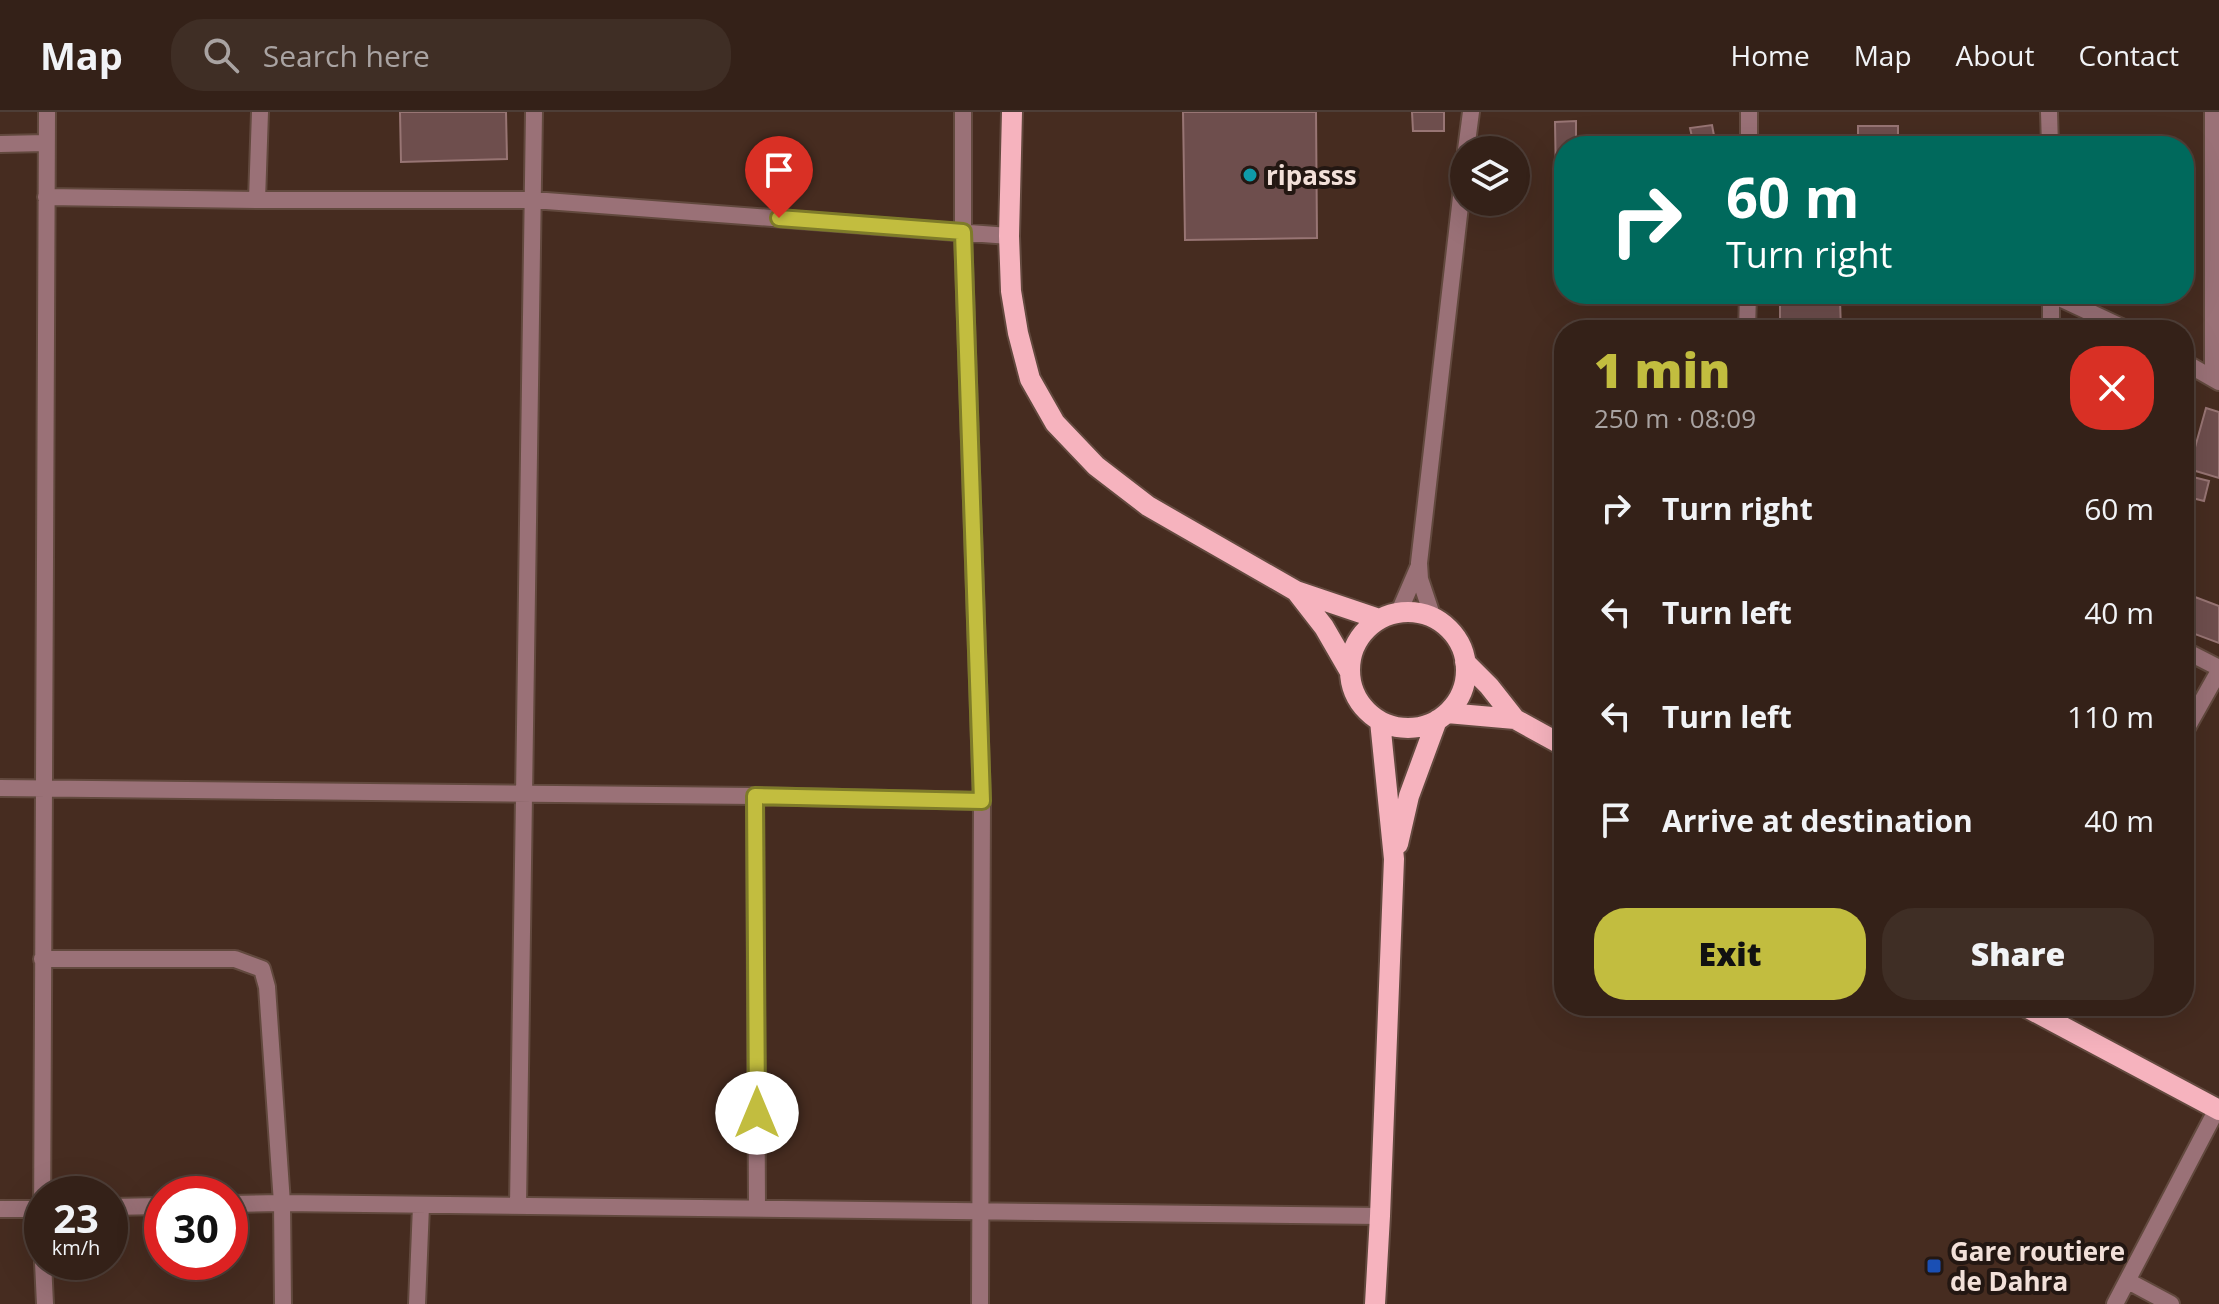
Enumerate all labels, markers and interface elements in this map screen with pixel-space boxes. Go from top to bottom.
search box [171,19,731,91]
text: Map [40,29,123,81]
icon: search [199,33,243,77]
text: Search here [263,35,430,76]
text: Home [1731,36,1810,74]
text: Map [1854,36,1912,74]
text: About [1956,36,2034,74]
text: Contact [2078,36,2179,74]
pin [745,136,813,218]
map controls [1450,136,1530,216]
button: layers [1450,136,1530,216]
icon: arrive [757,148,801,192]
place label: ripasss [1266,157,1357,193]
text: 60 m [1726,158,1860,234]
marker: ripasss [1241,166,1259,184]
icon: right [1594,168,1698,272]
text: Turn right [1726,230,1892,279]
text: 1 min [1594,337,1730,402]
button: close [2070,346,2154,430]
text: 250 m · 08:09 [1594,400,1756,436]
icon: right [1594,486,1638,530]
text: Turn right [1662,488,1813,529]
text: 60 m [2084,488,2154,529]
icon: left [1594,590,1638,634]
text: Turn left [1662,592,1792,633]
text: 40 m [2084,592,2154,633]
icon: left [1594,694,1638,738]
text: Turn left [1662,696,1792,737]
text: 110 m [2067,696,2154,737]
icon: arrive [1594,798,1638,842]
text: Arrive at destination [1662,800,1973,841]
text: 40 m [2084,800,2154,841]
button: Exit [1594,908,1866,1000]
button: Share [1882,908,2154,1000]
position arrow [715,1071,799,1155]
speed limit sign: 30 [144,1176,248,1280]
text: 23 [53,1190,99,1245]
place label: Gare routiere de Dahra [1950,1233,2125,1299]
text: km/h [52,1234,100,1261]
marker: Gare routiere de Dahra [1925,1257,1943,1275]

